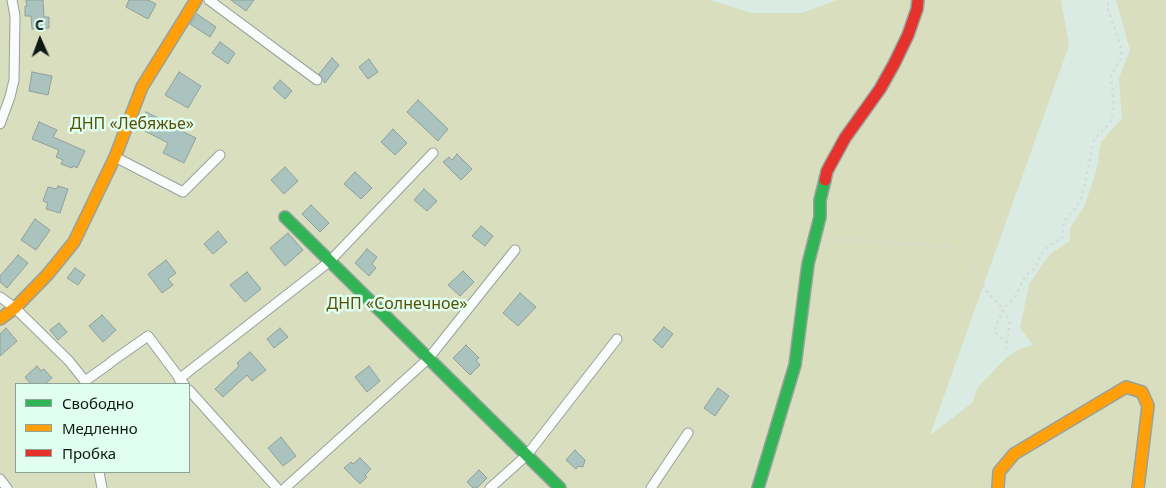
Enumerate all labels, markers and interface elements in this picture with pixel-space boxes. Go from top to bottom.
north arrow [15,15,65,65]
text: С [35,15,44,34]
park label: ДНП «Лебяжье» [70,114,194,134]
park label: ДНП «Солнечное» [327,294,467,314]
legend [15,383,190,473]
text: Свободно [62,393,134,413]
text: Медленно [62,418,138,438]
text: Пробка [62,443,116,463]

